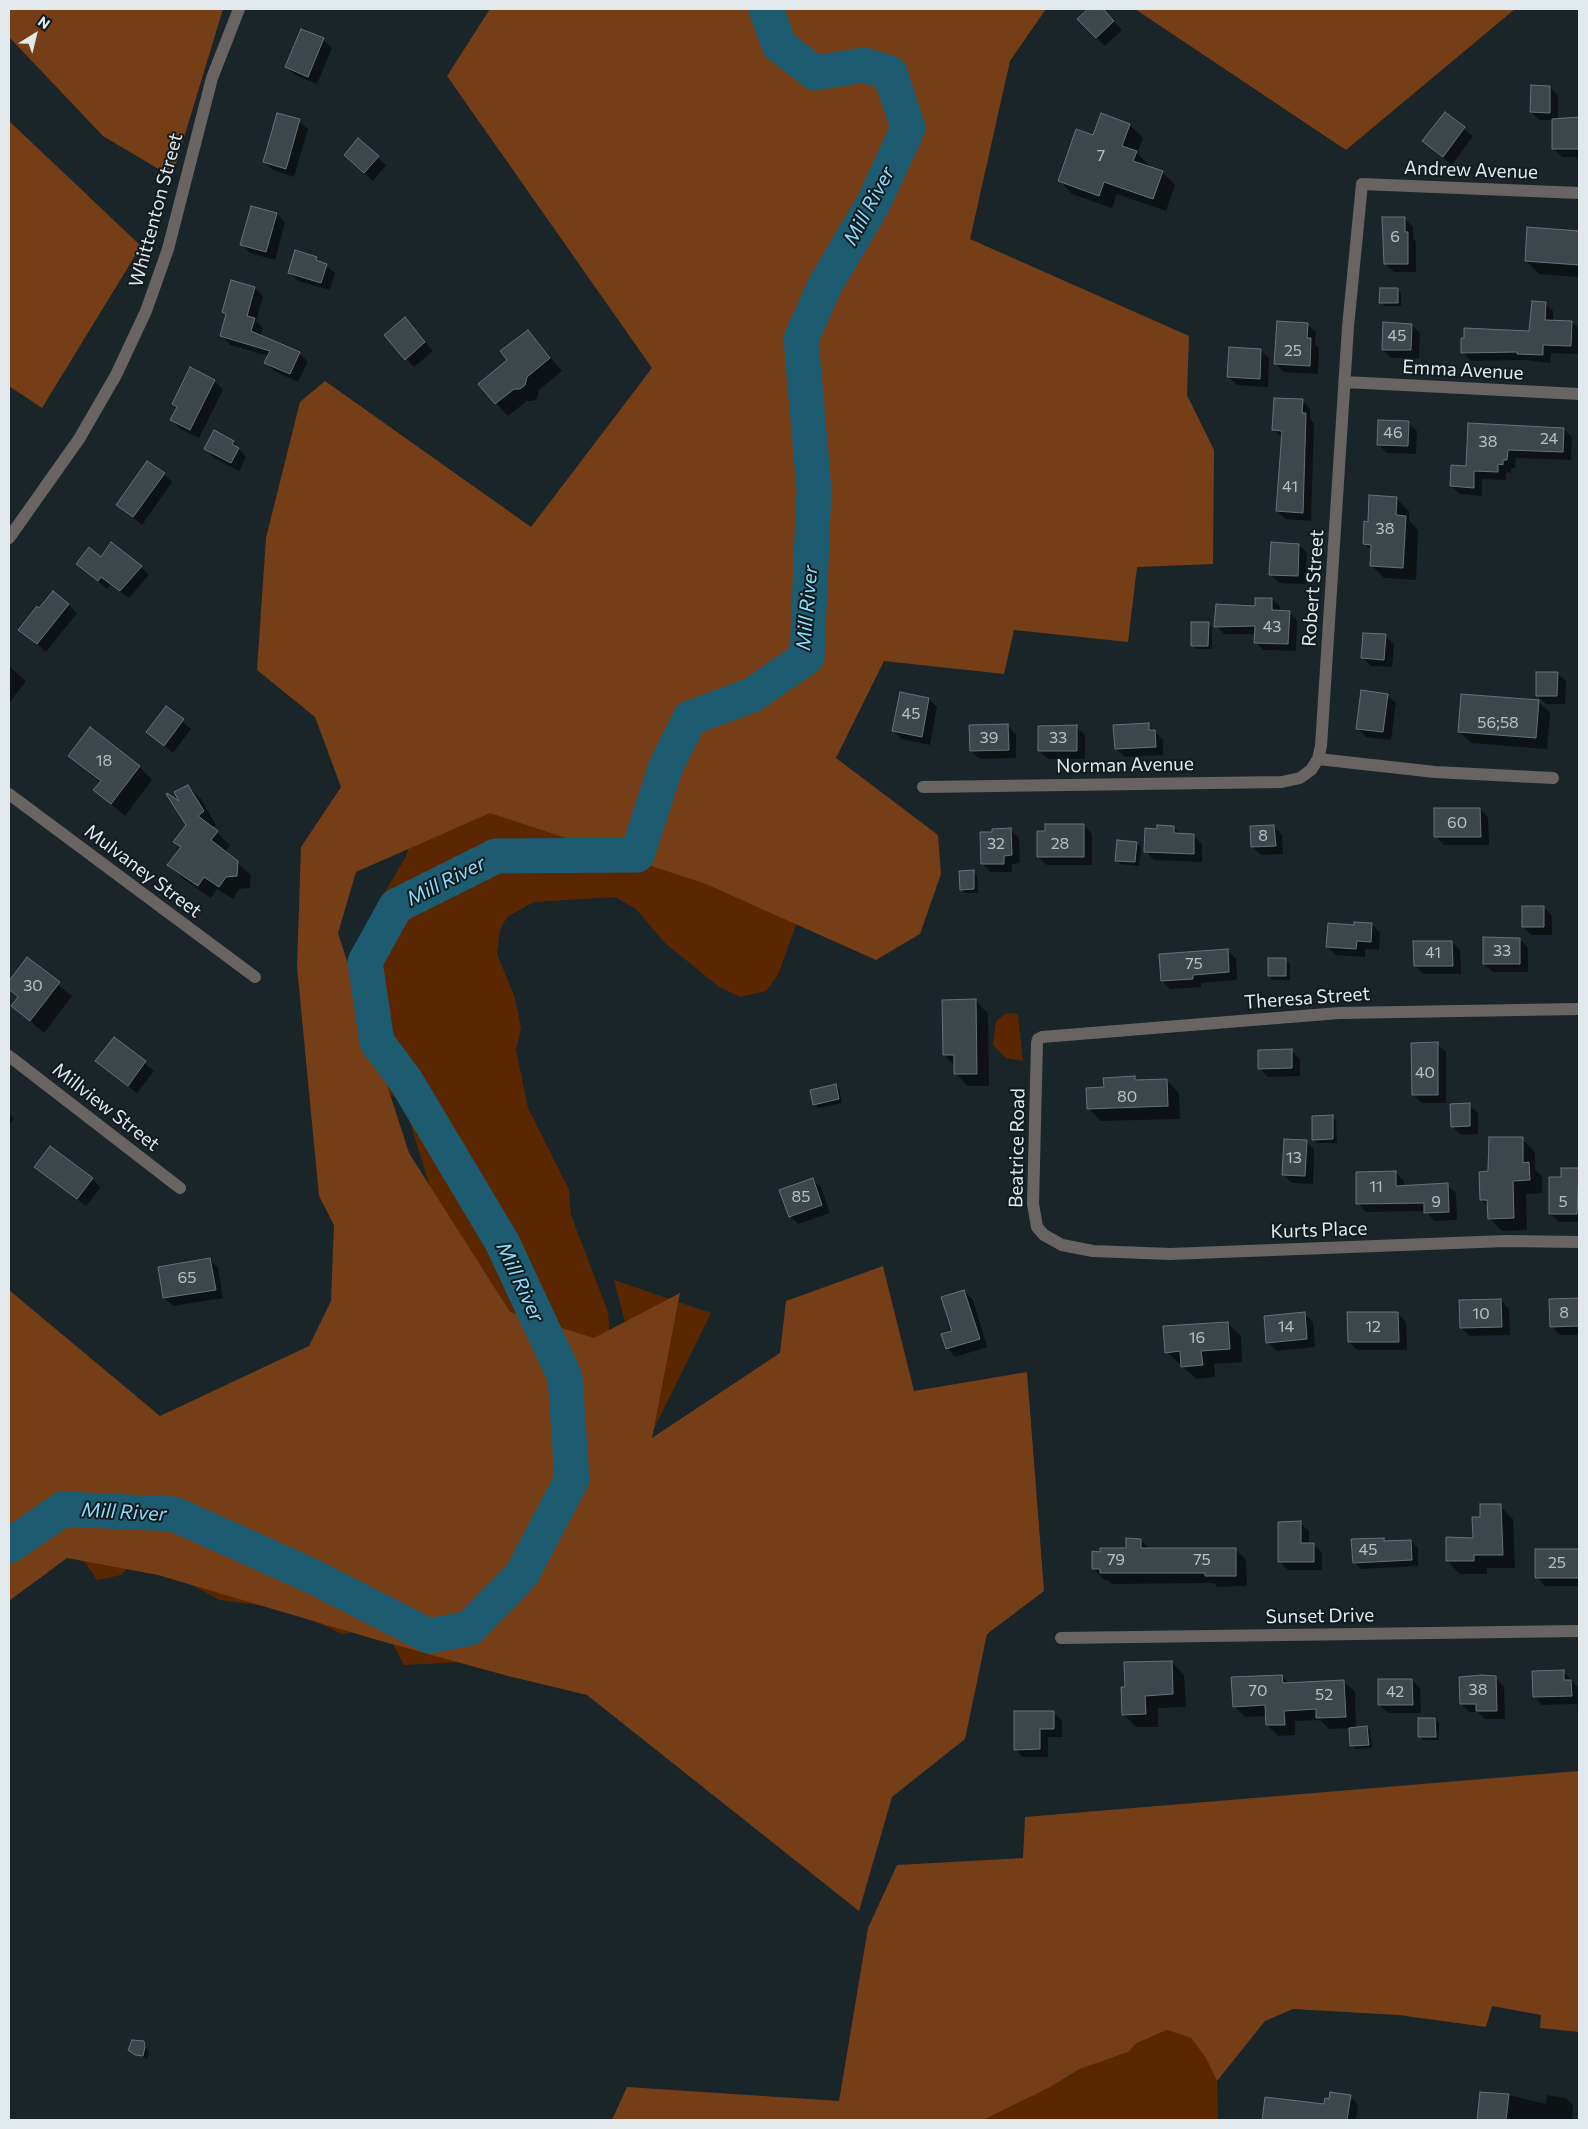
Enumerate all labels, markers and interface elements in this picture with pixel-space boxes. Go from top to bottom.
north arrow [10,10,60,60]
text: N [35,12,53,32]
street label: Whittenton Street [124,130,188,290]
house number: 7 [1097,146,1105,166]
street label: Andrew Avenue [1404,156,1538,184]
water label: Mill River [838,163,900,249]
house number: 6 [1390,227,1400,247]
house number: 45 [1388,326,1406,346]
house number: 25 [1284,341,1302,361]
street label: Emma Avenue [1402,355,1524,385]
house number: 46 [1383,423,1403,443]
house number: 24 [1540,429,1558,449]
house number: 38 [1479,432,1497,452]
house number: 41 [1282,477,1298,497]
house number: 38 [1376,519,1394,539]
street label: Robert Street [1298,529,1328,647]
water label: Mill River [791,564,823,652]
house number: 43 [1263,617,1281,637]
house number: 45 [902,704,920,724]
house number: 56;58 [1477,713,1519,733]
house number: 39 [980,728,998,748]
house number: 33 [1049,728,1067,748]
house number: 18 [96,751,112,771]
street label: Norman Avenue [1056,752,1194,778]
house number: 60 [1447,813,1467,833]
street label: Mulvaney Street [80,819,206,923]
house number: 8 [1258,826,1268,846]
house number: 32 [987,834,1005,854]
house number: 28 [1051,834,1069,854]
water label: Mill River [402,851,490,911]
house number: 33 [1493,941,1511,961]
house number: 41 [1425,943,1441,963]
house number: 75 [1185,954,1203,974]
house number: 30 [23,976,43,996]
street label: Theresa Street [1243,982,1371,1014]
street label: Millview Street [48,1058,164,1156]
house number: 40 [1415,1063,1435,1083]
house number: 80 [1117,1087,1137,1107]
street label: Beatrice Road [1005,1088,1029,1208]
house number: 13 [1286,1148,1302,1168]
house number: 11 [1369,1177,1383,1197]
house number: 85 [792,1187,810,1207]
house number: 9 [1431,1192,1441,1212]
house number: 5 [1558,1192,1568,1212]
street label: Kurts Place [1270,1217,1368,1243]
water label: Mill River [491,1238,549,1326]
house number: 65 [178,1268,196,1288]
house number: 8 [1559,1303,1569,1323]
house number: 10 [1472,1304,1490,1324]
house number: 14 [1278,1317,1294,1337]
house number: 12 [1365,1317,1381,1337]
house number: 16 [1189,1328,1205,1348]
water label: Mill River [81,1498,167,1526]
house number: 45 [1359,1540,1377,1560]
house number: 79 [1107,1550,1125,1570]
house number: 75 [1193,1550,1211,1570]
house number: 25 [1548,1553,1566,1573]
street label: Sunset Drive [1266,1604,1374,1628]
house number: 38 [1469,1680,1487,1700]
house number: 70 [1249,1681,1267,1701]
house number: 42 [1386,1682,1404,1702]
house number: 52 [1315,1685,1333,1705]

